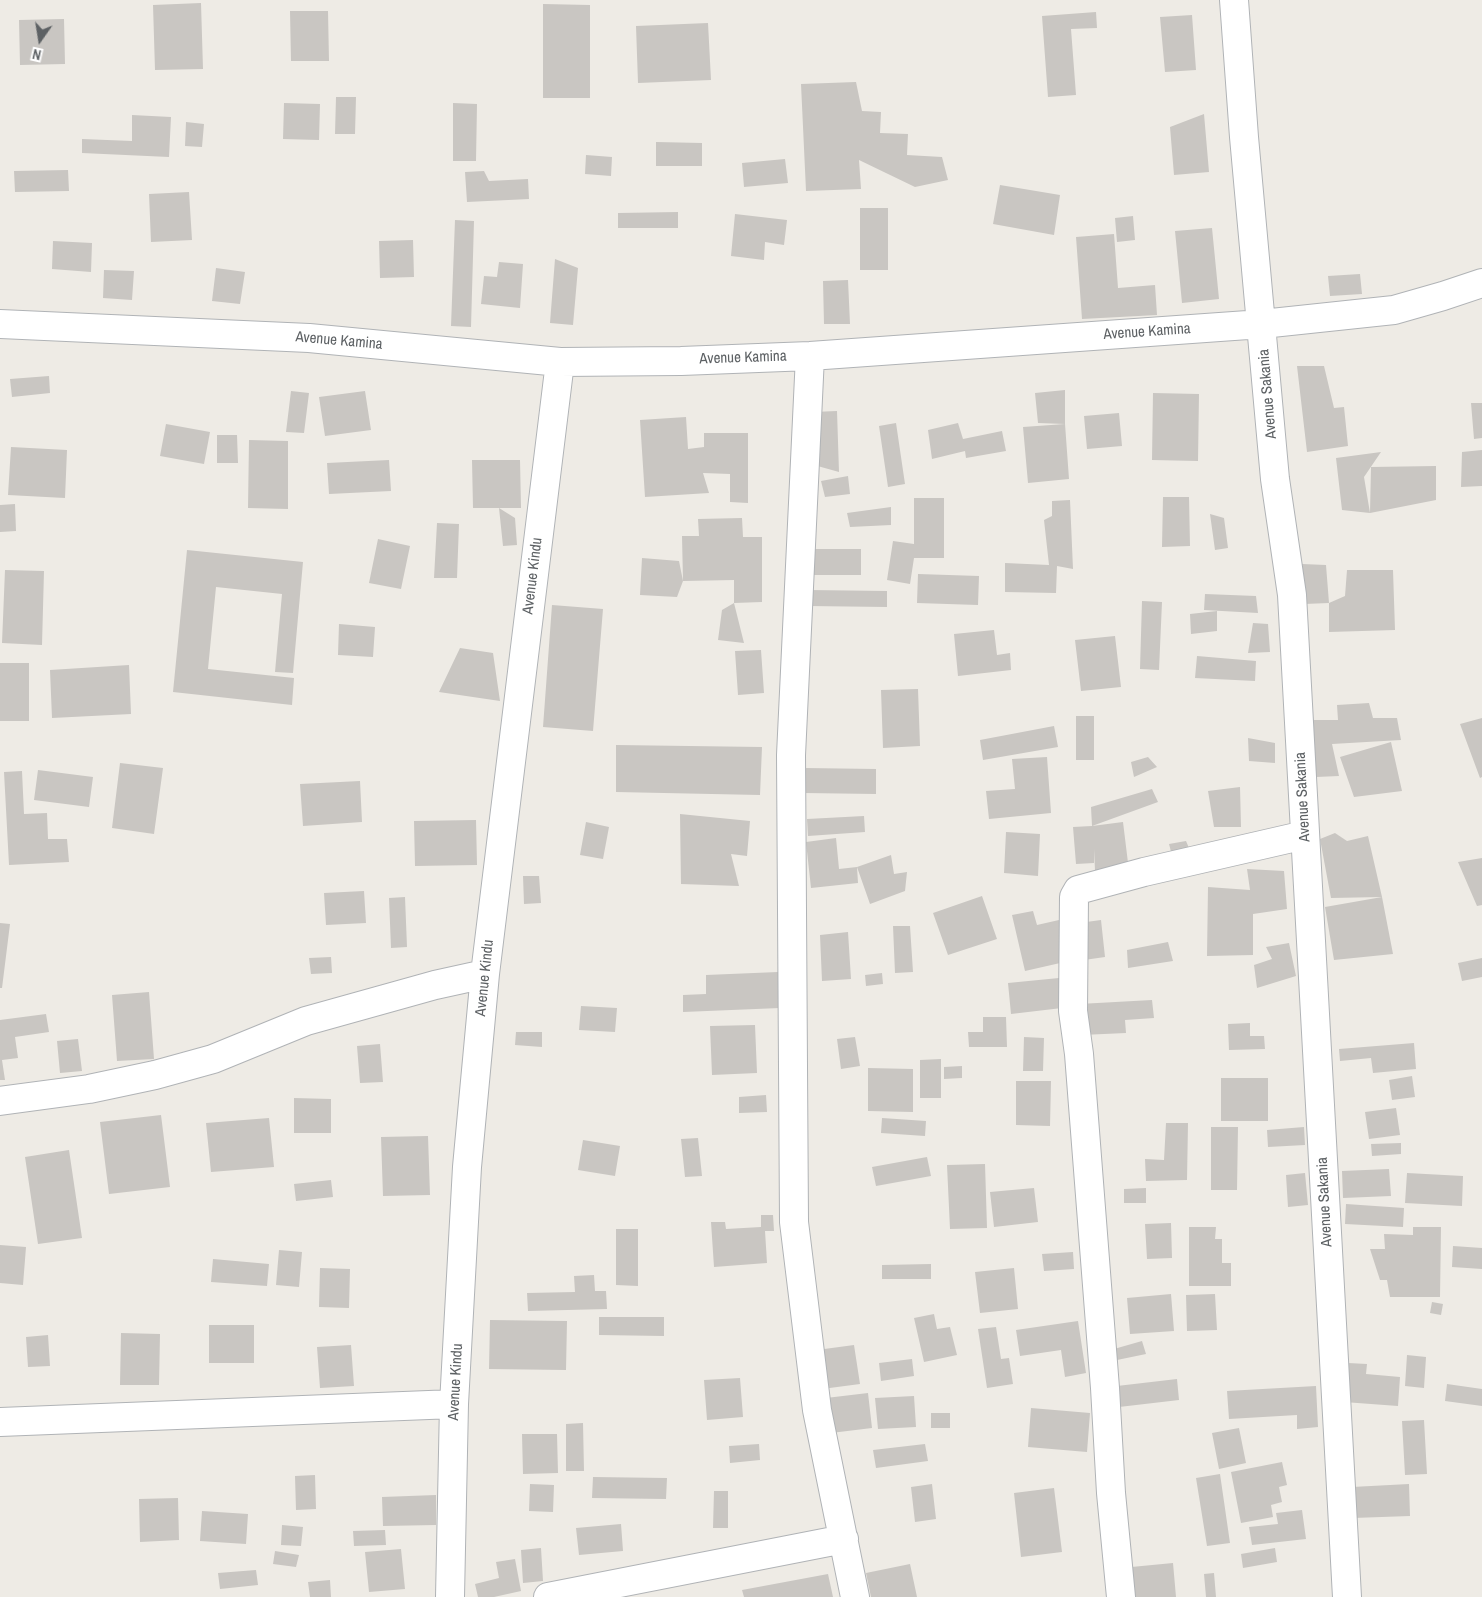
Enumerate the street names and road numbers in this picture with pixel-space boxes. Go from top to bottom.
street label: Avenue Kamina [1103,320,1191,344]
street label: Avenue Kamina [295,328,383,354]
street label: Avenue Kamina [699,347,787,369]
street label: Avenue Sakania [1255,348,1281,440]
street label: Avenue Kindu [519,537,547,615]
street label: Avenue Sakania [1292,752,1314,842]
street label: Avenue Kindu [472,939,498,1017]
street label: Avenue Sakania [1314,1157,1336,1247]
street label: Avenue Kindu [445,1343,467,1421]

